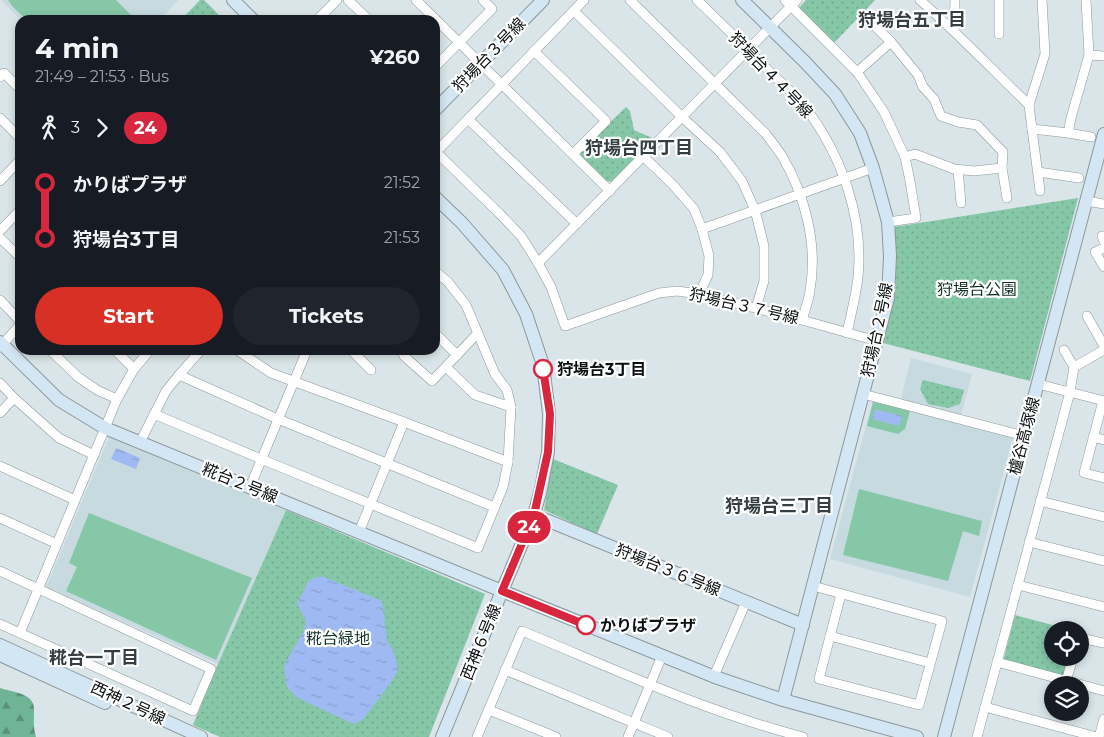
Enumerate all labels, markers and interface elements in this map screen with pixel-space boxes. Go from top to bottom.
district label: 狩場台五丁目 [858,9,966,31]
street label: 狩場台３号線 [449,14,529,96]
street label: 狩場台４４号線 [725,28,817,122]
text: 4 min [35,31,119,65]
text: ¥260 [370,46,420,69]
text: 21:49 – 21:53 · Bus [35,67,169,86]
icon: walk [35,114,63,142]
icon: forward [88,114,116,142]
text: 24 [134,117,157,139]
text: 3 [71,118,80,137]
district label: 狩場台四丁目 [585,137,693,159]
text: かりばプラザ [73,173,187,196]
text: 21:52 [384,173,420,192]
text: 狩場台3丁目 [73,228,179,251]
text: 21:53 [384,228,420,247]
park label: 狩場台公園 [937,280,1017,299]
street label: 狩場台２号線 [858,281,896,379]
street label: 狩場台３７号線 [687,284,801,328]
button: Start [35,287,223,345]
button: Tickets [233,287,420,345]
marker: 狩場台3丁目 [533,359,553,379]
place label: 狩場台3丁目 [557,360,646,379]
street label: 櫨谷高塚線 [1004,395,1044,477]
street label: 糀台２号線 [199,459,281,507]
district label: 狩場台三丁目 [725,495,833,517]
line badge: 24 [506,511,552,543]
text: 24 [518,516,540,538]
street label: 狩場台３６号線 [613,540,723,600]
street label: 西神６号線 [457,601,505,683]
marker: かりばプラザ [576,615,596,635]
place label: かりばプラザ [600,616,696,635]
map controls [1044,621,1089,721]
button: locate [1044,621,1089,666]
park label: 糀台緑地 [306,629,370,648]
district label: 糀台一丁目 [49,647,139,669]
button: layers [1044,676,1089,721]
street label: 西神２号線 [88,677,168,729]

